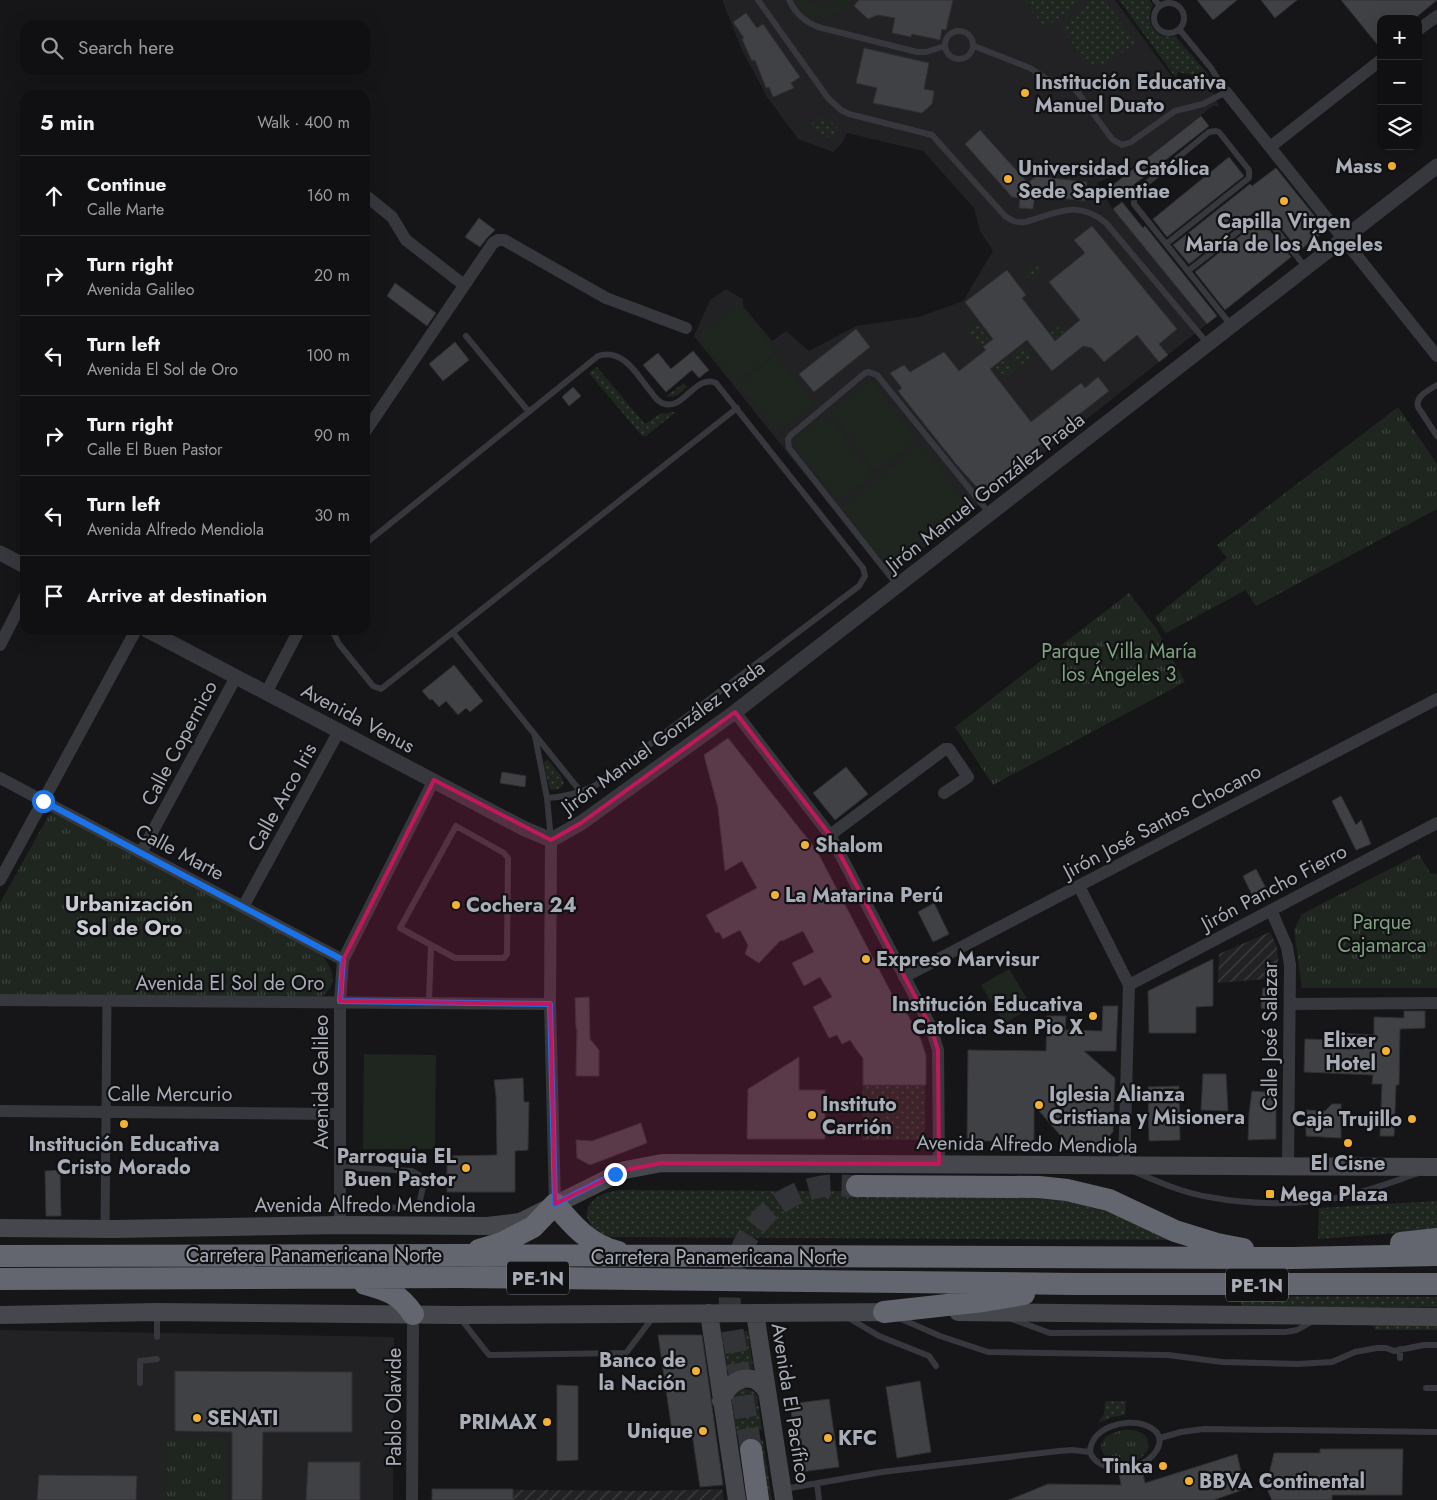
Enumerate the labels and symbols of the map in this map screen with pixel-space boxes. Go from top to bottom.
place label: Institución Educativa Manuel Duato [1035,68,1226,120]
marker: Institución Educativa Manuel Duato [1019,87,1031,99]
place label: Mass [1335,152,1382,181]
place label: Universidad Católica Sede Sapientiae [1018,154,1210,206]
marker: Mass [1386,160,1398,172]
marker: Universidad Católica Sede Sapientiae [1002,173,1014,185]
marker: Capilla Virgen María de los Ángeles [1278,195,1290,207]
place label: Capilla Virgen María de los Ángeles [1185,207,1383,259]
street label: Jirón Manuel González Prada [877,405,1091,581]
park label: Parque Villa María los Ángeles 3 [1041,637,1197,689]
street label: Jirón Manuel González Prada [553,654,771,823]
street label: Calle Copernico [134,675,225,811]
street label: Avenida Venus [296,676,420,761]
street label: Calle Arco Iris [241,738,324,857]
street label: Jirón José Santos Chocano [1055,757,1267,887]
route start [32,790,55,813]
street label: Calle Marte [130,817,229,888]
place label: Shalom [815,831,883,860]
street label: Jirón Pancho Fierro [1194,837,1352,940]
marker: Shalom [799,839,811,851]
place label: La Matarina Perú [785,881,943,910]
district label: Urbanización Sol de Oro [65,889,193,943]
marker: La Matarina Perú [769,889,781,901]
place label: Cochera 24 [466,891,577,920]
marker: Cochera 24 [450,899,462,911]
park label: Parque Cajamarca [1338,908,1426,960]
place label: Expreso Marvisur [876,945,1040,974]
marker: Expreso Marvisur [860,953,872,965]
street label: Calle José Salazar [1256,961,1285,1111]
street label: Avenida El Sol de Oro [136,969,324,998]
place label: Institución Educativa Catolica San Pio X [892,990,1083,1042]
marker: Institución Educativa Catolica San Pio X [1087,1010,1099,1022]
street label: Avenida Galileo [307,1015,336,1149]
place label: Elixer Hotel [1323,1026,1377,1078]
marker: Elixer Hotel [1380,1045,1392,1057]
street label: Calle Mercurio [108,1080,233,1109]
place label: Iglesia Alianza Cristiana y Misionera [1049,1080,1245,1132]
place label: Instituto Carrión [822,1090,897,1142]
marker: Iglesia Alianza Cristiana y Misionera [1033,1099,1045,1111]
place label: Caja Trujillo [1292,1105,1402,1134]
marker: Instituto Carrión [806,1109,818,1121]
marker: Caja Trujillo [1406,1113,1418,1125]
marker: Institución Educativa Cristo Morado [118,1118,130,1130]
street label: Avenida Alfredo Mendiola [916,1128,1138,1161]
place label: Institución Educativa Cristo Morado [28,1130,220,1182]
marker: El Cisne [1342,1137,1354,1149]
place label: Parroquia EL Buen Pastor [337,1142,457,1194]
place label: El Cisne [1310,1149,1386,1178]
marker: Parroquia EL Buen Pastor [460,1162,472,1174]
route end [604,1163,627,1186]
place label: Mega Plaza [1280,1180,1388,1209]
marker: Mega Plaza [1264,1188,1276,1200]
street label: Avenida Alfredo Mendiola [254,1191,476,1220]
street label: Carretera Panamericana Norte [186,1241,442,1270]
street label: Carretera Panamericana Norte [591,1243,847,1272]
road number: PE-1N [507,1262,569,1294]
road number: PE-1N [1226,1268,1288,1302]
street label: Avenida El Pacífico [764,1321,817,1485]
place label: Banco de la Nación [598,1346,686,1398]
street label: Pablo Olavide [380,1348,409,1466]
marker: Banco de la Nación [690,1365,702,1377]
place label: SENATI [207,1404,278,1433]
place label: PRIMAX [459,1408,537,1437]
marker: SENATI [191,1412,203,1424]
marker: PRIMAX [541,1416,553,1428]
place label: Unique [627,1417,693,1446]
place label: KFC [838,1424,877,1453]
marker: Unique [697,1425,709,1437]
marker: KFC [822,1432,834,1444]
place label: Tinka [1102,1452,1153,1481]
marker: Tinka [1157,1460,1169,1472]
place label: BBVA Continental [1199,1467,1365,1496]
marker: BBVA Continental [1183,1475,1195,1487]

